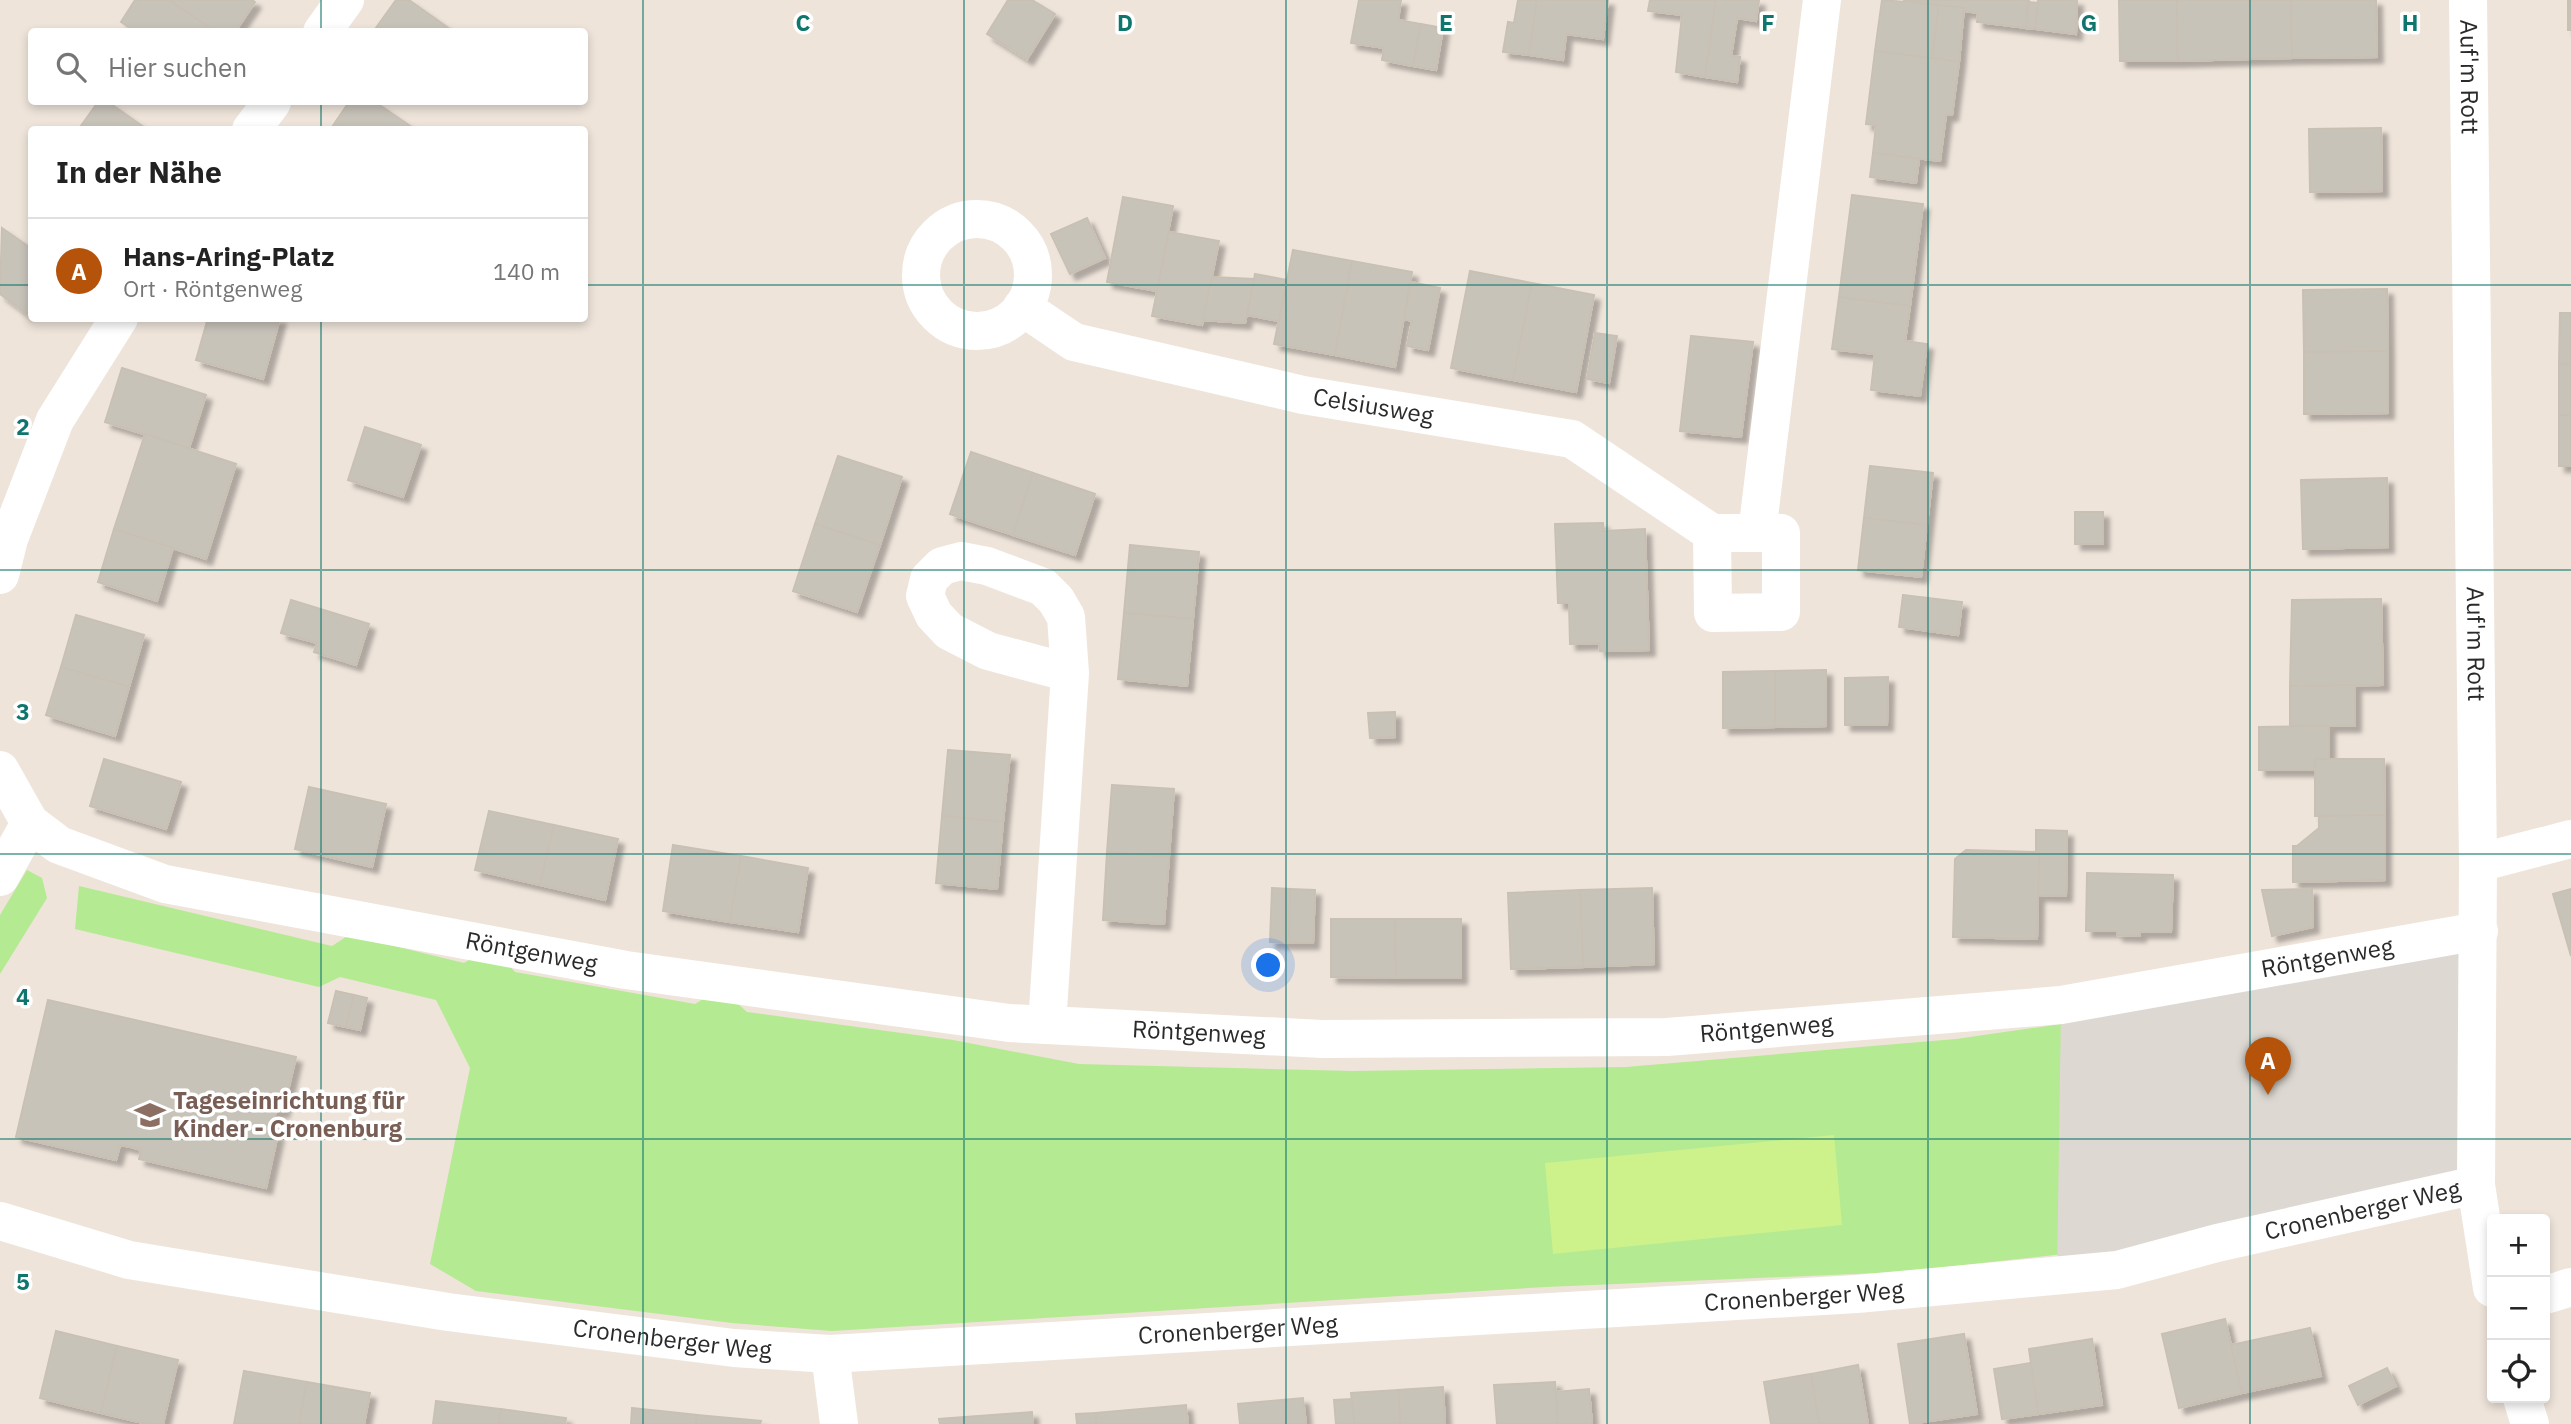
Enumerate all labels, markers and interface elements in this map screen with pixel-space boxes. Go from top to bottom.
text: C [796,7,811,37]
text: D [1117,7,1133,37]
text: E [1439,7,1453,37]
text: F [1761,7,1775,37]
text: G [2081,7,2097,37]
text: H [2402,7,2418,37]
street label: Auf'm Rott [2453,19,2487,135]
search box [28,28,588,105]
icon: search [52,48,90,86]
text: Hier suchen [108,50,247,84]
text: In der Nähe [56,152,222,191]
text: Hans-Aring-Platz [123,239,334,273]
text: A [71,256,87,286]
text: 140 m [493,256,560,286]
text: Ort · Röntgenweg [123,273,302,303]
street label: Celsiusweg [1311,380,1436,431]
text: 2 [16,411,30,441]
street label: Auf'm Rott [2460,586,2493,702]
text: 3 [16,696,30,726]
street label: Röntgenweg [463,923,601,979]
street label: Röntgenweg [2259,929,2396,984]
your location [1251,948,1285,982]
text: 4 [16,981,30,1011]
street label: Röntgenweg [1698,1007,1835,1049]
street label: Röntgenweg [1131,1012,1267,1051]
pin: A [2245,1037,2291,1095]
place label: Tageseinrichtung für Kinder - Cronenburg [173,1084,405,1144]
school or university icon: Tageseinrichtung für Kinder - Cronenburg [133,1098,167,1132]
street label: Cronenberger Weg [2261,1172,2464,1247]
map controls [2487,1214,2550,1403]
button: + [2487,1214,2550,1277]
text: 5 [16,1266,30,1296]
street label: Cronenberger Weg [1703,1273,1905,1318]
button: − [2487,1277,2550,1340]
street label: Cronenberger Weg [1137,1307,1339,1351]
street label: Cronenberger Weg [571,1311,773,1365]
button: locate [2487,1340,2550,1403]

